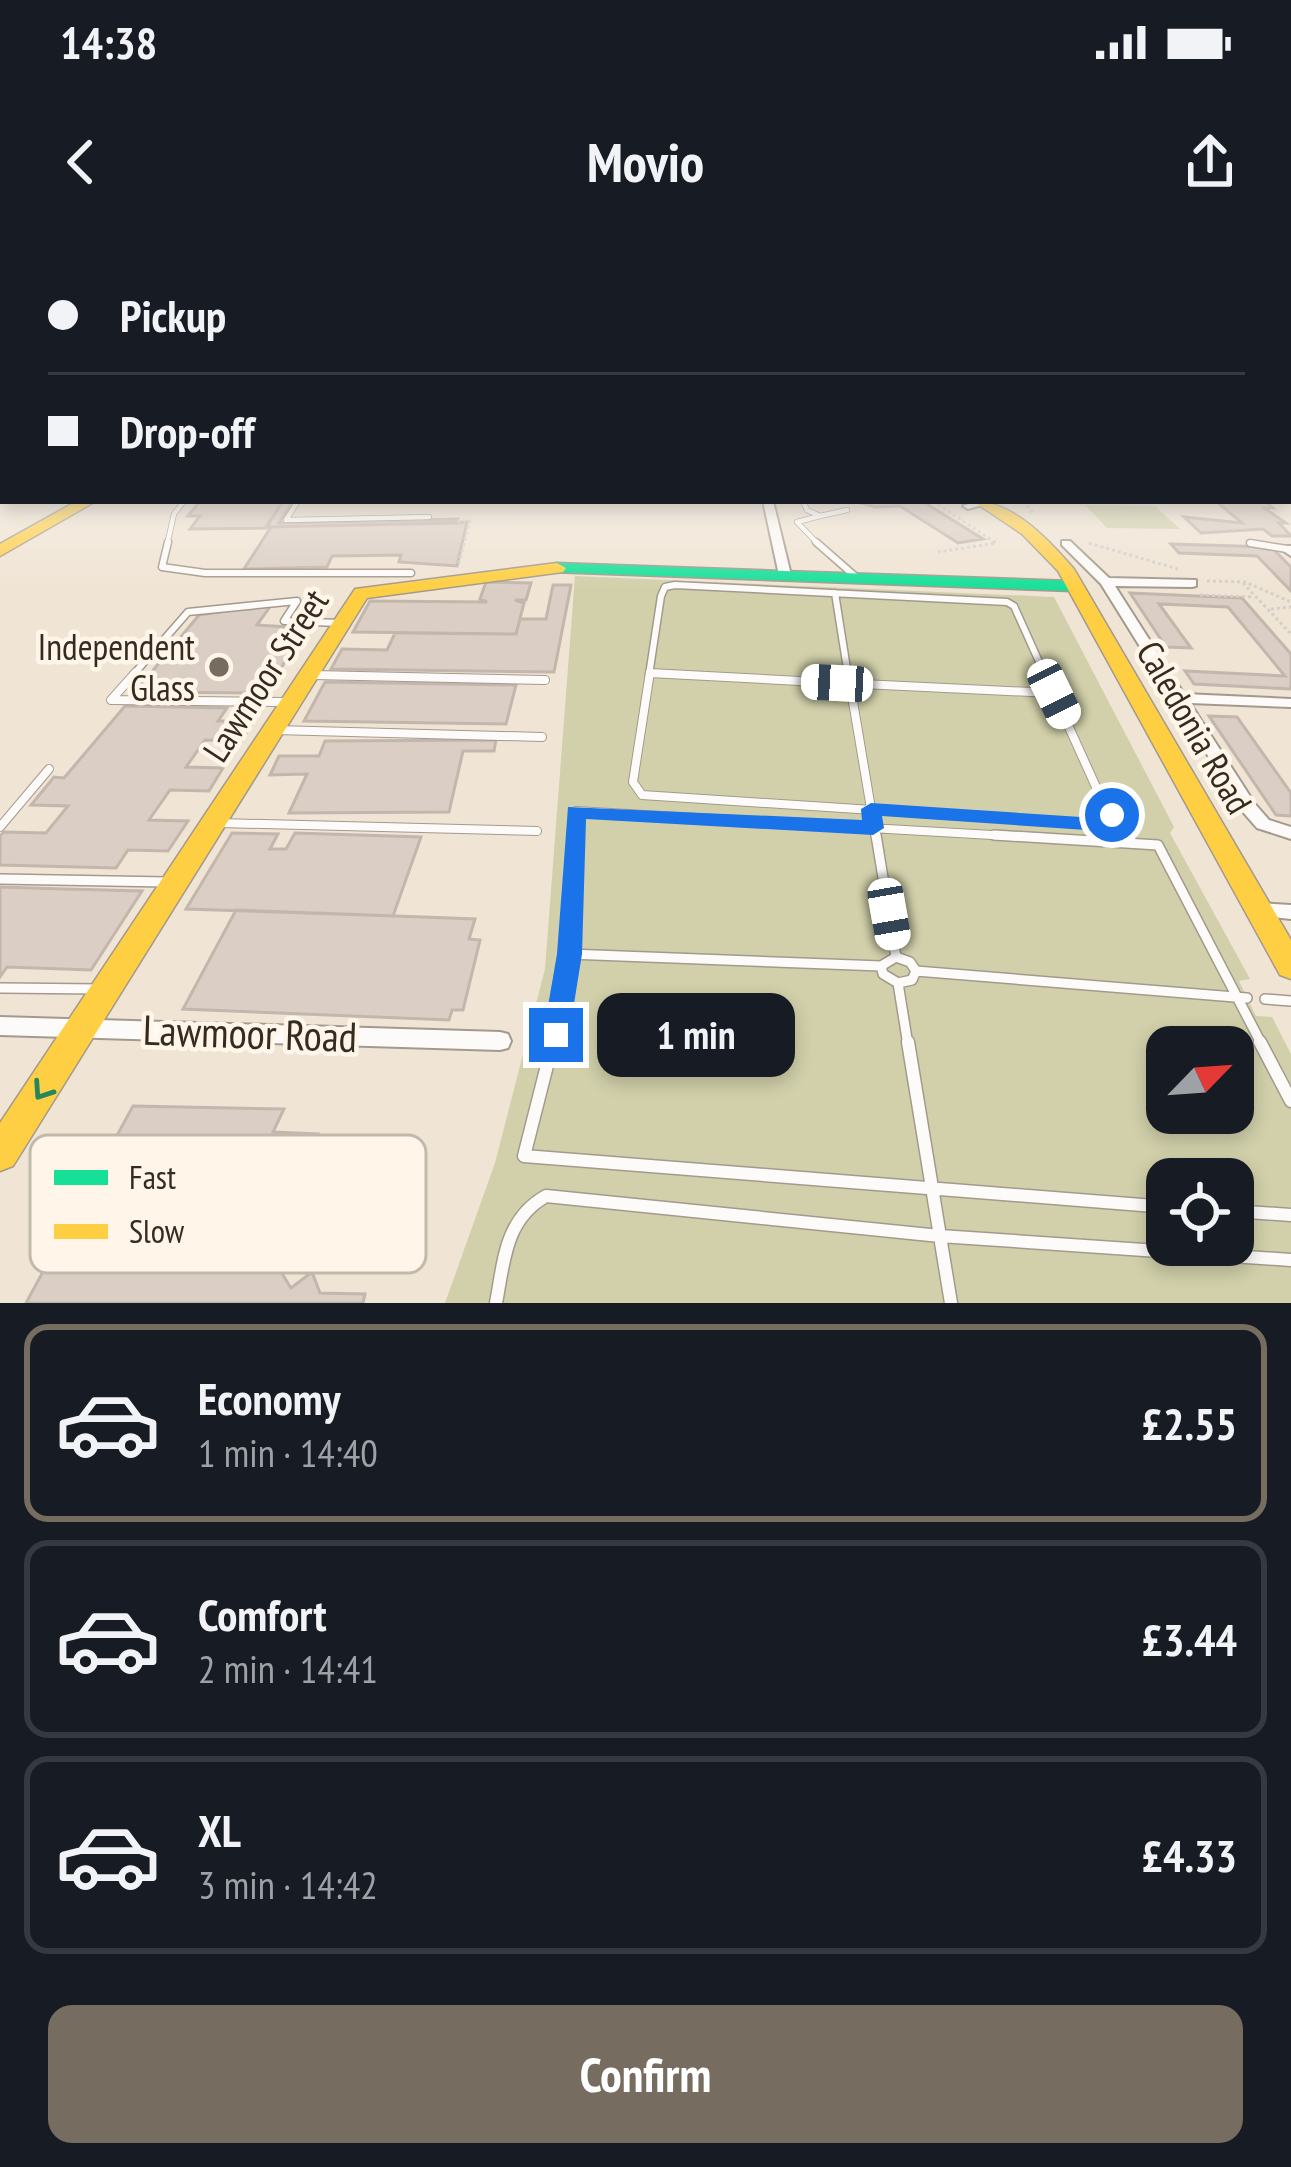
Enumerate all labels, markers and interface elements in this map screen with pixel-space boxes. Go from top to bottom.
text: 14:38 [60,13,157,71]
text: Movio [587,127,704,197]
icon: back [48,129,114,195]
icon: share [1177,129,1243,195]
text: Pickup [120,286,226,344]
text: Drop-off [120,402,254,460]
street label: Lawmoor Street [192,580,338,770]
place label: Independent Glass [38,623,195,711]
street label: Caledonia Road [1127,632,1263,822]
marker: Independent Glass [206,654,232,680]
car [1022,654,1086,734]
car [800,663,874,703]
route start [1085,788,1139,842]
car [865,875,913,953]
callout: 1 min [598,993,796,1077]
street label: Lawmoor Road [142,1002,358,1064]
route end [529,1008,583,1062]
text: 1 min [657,1009,735,1060]
north arrow [1146,1026,1254,1134]
map controls [1146,1026,1254,1266]
one-way arrow [34,1077,56,1099]
legend [30,1135,426,1273]
text: Fast [129,1155,176,1198]
button: locate [1146,1158,1254,1266]
text: Slow [129,1209,185,1252]
icon: car [54,1369,162,1477]
text: Economy [198,1369,341,1427]
text: £2.55 [1141,1394,1237,1452]
text: 1 min · 14:40 [198,1427,378,1478]
icon: car [54,1585,162,1693]
text: Comfort [198,1585,327,1643]
text: £3.44 [1141,1610,1237,1668]
text: 2 min · 14:41 [198,1643,378,1694]
icon: car [54,1801,162,1909]
text: XL [198,1801,241,1859]
text: £4.33 [1141,1826,1237,1884]
text: 3 min · 14:42 [198,1859,378,1910]
button: Confirm [48,2005,1243,2143]

